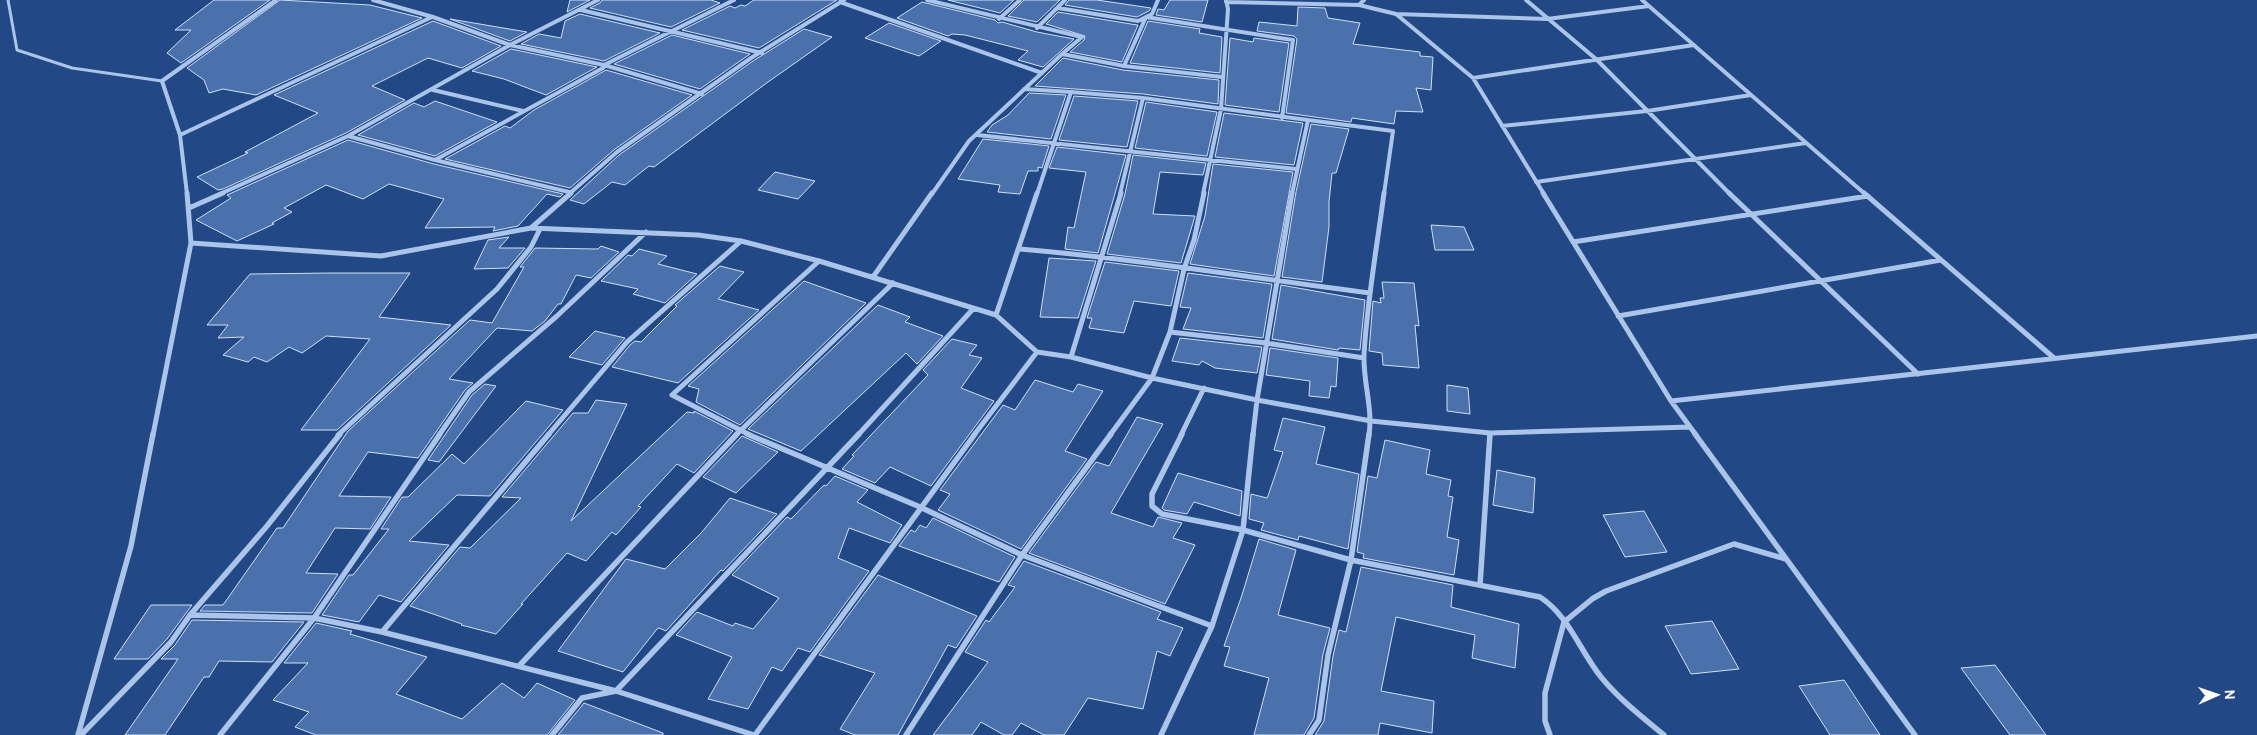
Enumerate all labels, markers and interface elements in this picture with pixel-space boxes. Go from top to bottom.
north arrow [2192,670,2242,720]
text: N [2220,689,2237,700]

